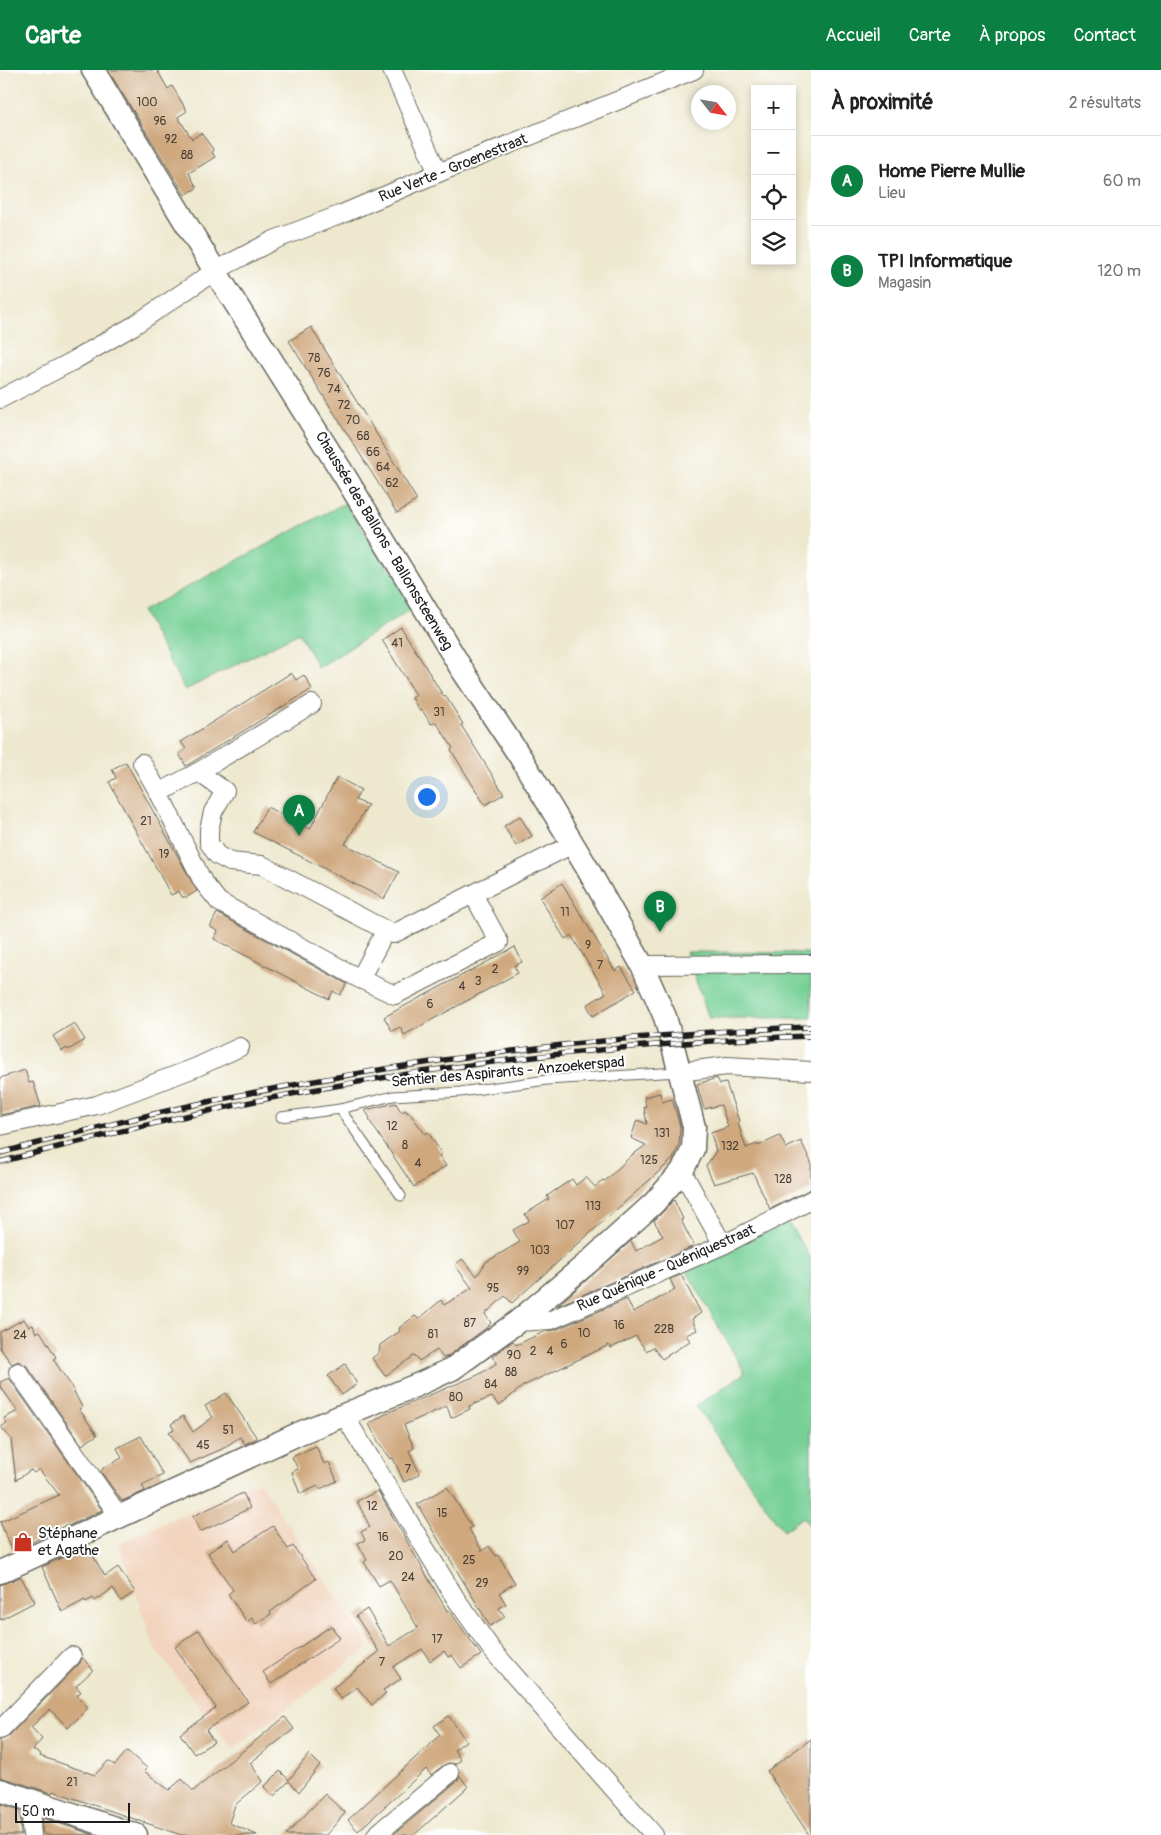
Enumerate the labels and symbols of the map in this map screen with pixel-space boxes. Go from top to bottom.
north arrow [691,85,736,130]
house number: 100 [136,95,158,110]
house number: 96 [153,114,167,129]
street label: Rue Verte - Groenestraat [376,129,531,207]
house number: 92 [165,132,178,147]
house number: 88 [181,148,193,163]
house number: 78 [308,351,320,366]
house number: 76 [317,366,331,381]
house number: 74 [327,382,341,397]
house number: 72 [337,398,351,413]
house number: 70 [346,413,360,428]
street label: Chaussée des Ballons - Ballonssteenweg [311,428,457,654]
house number: 68 [356,429,370,444]
house number: 66 [366,445,380,460]
house number: 64 [376,460,390,475]
house number: 62 [385,476,399,491]
house number: 41 [391,636,403,651]
house number: 31 [433,705,445,720]
your location [414,784,440,810]
pin: A [283,795,315,836]
house number: 21 [140,814,152,829]
house number: 19 [159,847,169,862]
pin: B [644,891,676,932]
house number: 11 [560,905,570,920]
house number: 9 [585,938,591,953]
house number: 7 [597,958,604,973]
house number: 2 [492,962,499,977]
house number: 3 [475,974,482,989]
house number: 4 [459,979,466,994]
house number: 6 [427,997,434,1012]
street label: Sentier des Aspirants - Anzoekerspad [390,1052,626,1092]
house number: 12 [386,1119,398,1134]
house number: 131 [654,1126,670,1141]
house number: 8 [402,1138,408,1153]
house number: 132 [721,1139,739,1154]
house number: 125 [640,1153,658,1168]
house number: 4 [415,1156,422,1171]
house number: 128 [774,1172,792,1187]
house number: 113 [585,1199,601,1214]
house number: 107 [555,1218,575,1233]
street label: Rue Quénique - Quéniquestraat [574,1220,759,1316]
house number: 103 [530,1243,550,1258]
house number: 99 [517,1264,529,1279]
house number: 95 [487,1281,499,1296]
house number: 87 [464,1316,477,1331]
house number: 16 [613,1318,625,1333]
house number: 22B [654,1322,674,1337]
house number: 10 [578,1326,590,1341]
house number: 81 [428,1327,438,1342]
house number: 24 [13,1328,27,1343]
house number: 6 [561,1337,568,1352]
house number: 2 [530,1344,537,1359]
house number: 4 [547,1344,554,1359]
house number: 90 [507,1348,521,1363]
house number: 88 [505,1365,517,1380]
house number: 84 [484,1377,498,1392]
house number: 80 [449,1390,463,1405]
house number: 51 [222,1423,234,1438]
house number: 45 [196,1438,210,1453]
house number: 7 [405,1462,412,1477]
house number: 12 [366,1499,378,1514]
house number: 15 [436,1506,448,1521]
place label: Stéphane et Agathe [38,1524,100,1560]
house number: 16 [377,1530,389,1545]
shop icon: Stéphane et Agathe [12,1531,34,1553]
house number: 20 [389,1549,403,1564]
house number: 25 [462,1553,476,1568]
house number: 24 [401,1570,415,1585]
house number: 29 [476,1576,488,1591]
house number: 17 [431,1632,443,1647]
house number: 7 [379,1655,386,1670]
house number: 21 [66,1775,78,1790]
scale bar [15,1800,130,1823]

